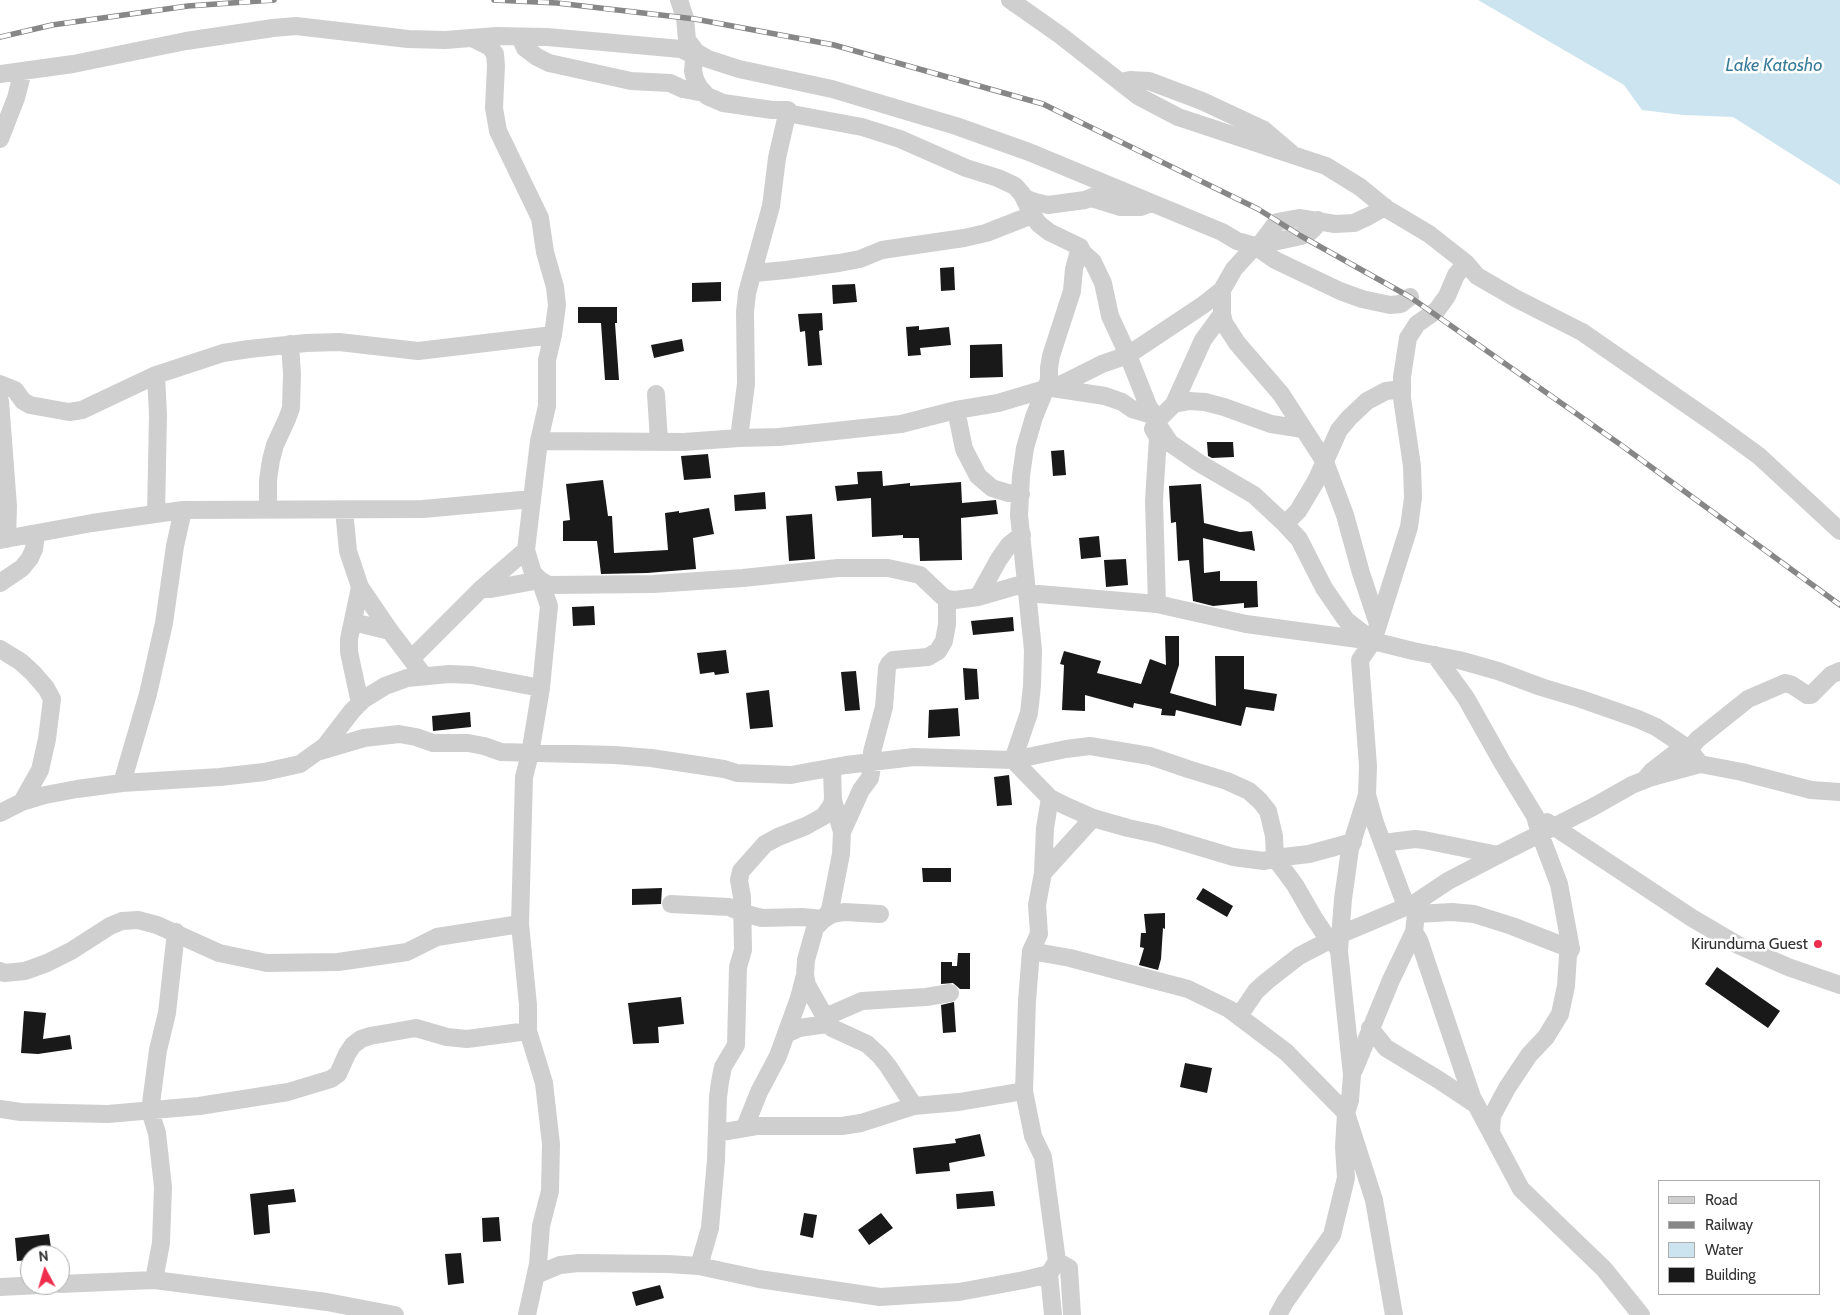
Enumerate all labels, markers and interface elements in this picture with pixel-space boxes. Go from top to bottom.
water label: Lake Katosho [1726,55,1822,77]
place label: Kirunduma Guest [1691,934,1808,954]
marker: Kirunduma Guest [1812,938,1824,950]
legend [1658,1180,1820,1295]
text: Road [1705,1191,1738,1209]
text: Railway [1705,1216,1753,1234]
text: Water [1705,1241,1743,1259]
north arrow [20,1245,70,1295]
text: N [38,1247,49,1266]
text: Building [1705,1266,1756,1284]

